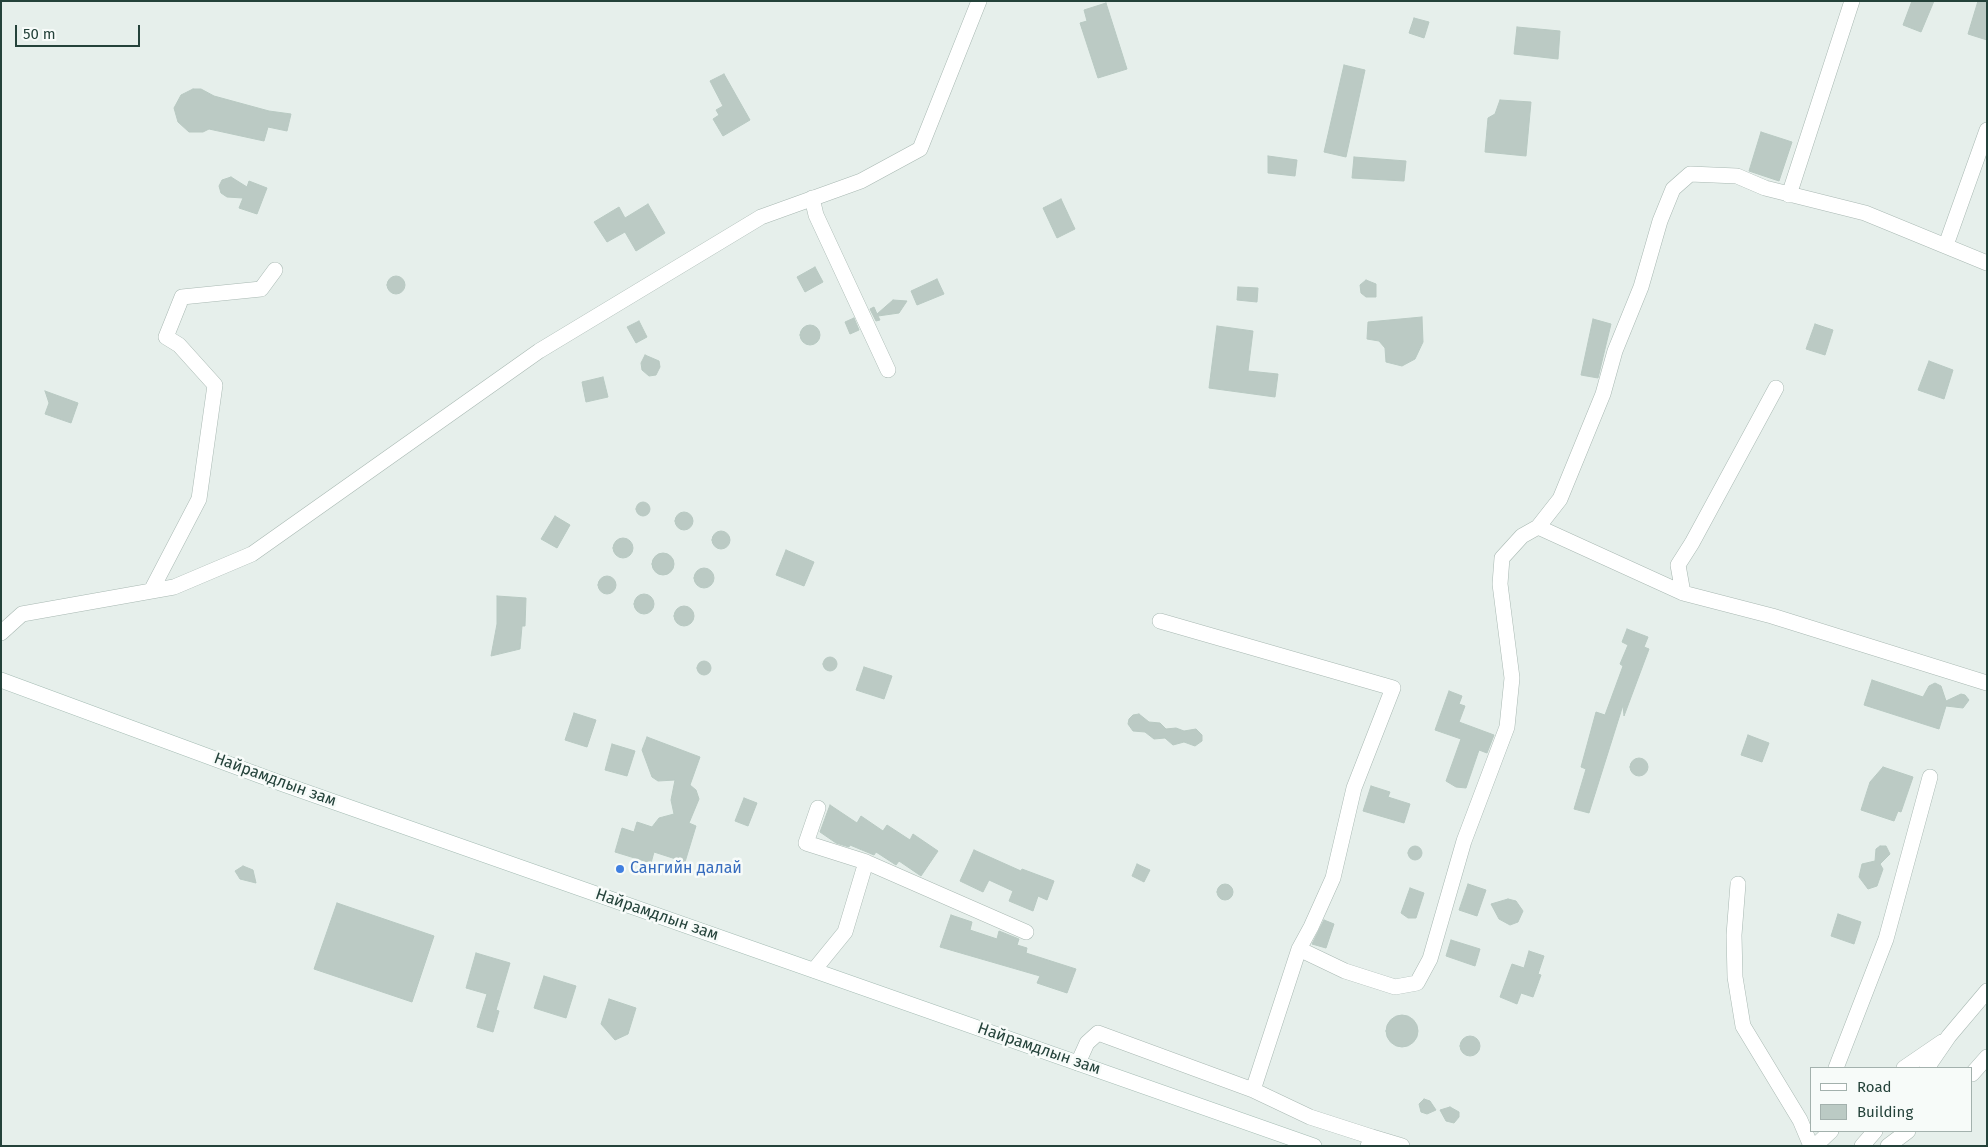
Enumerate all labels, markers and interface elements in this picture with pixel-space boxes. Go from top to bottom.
scale bar [18,15,142,47]
text: 50 m [23,25,56,43]
street label: Найрамдлын зам [211,749,339,811]
place label: Сангийн далай [630,859,742,879]
marker: Сангийн далай [614,863,626,875]
street label: Найрамдлын зам [593,885,721,945]
street label: Найрамдлын зам [975,1019,1103,1079]
legend [1810,1067,1973,1132]
text: Road [1857,1078,1892,1096]
text: Building [1857,1103,1913,1121]

